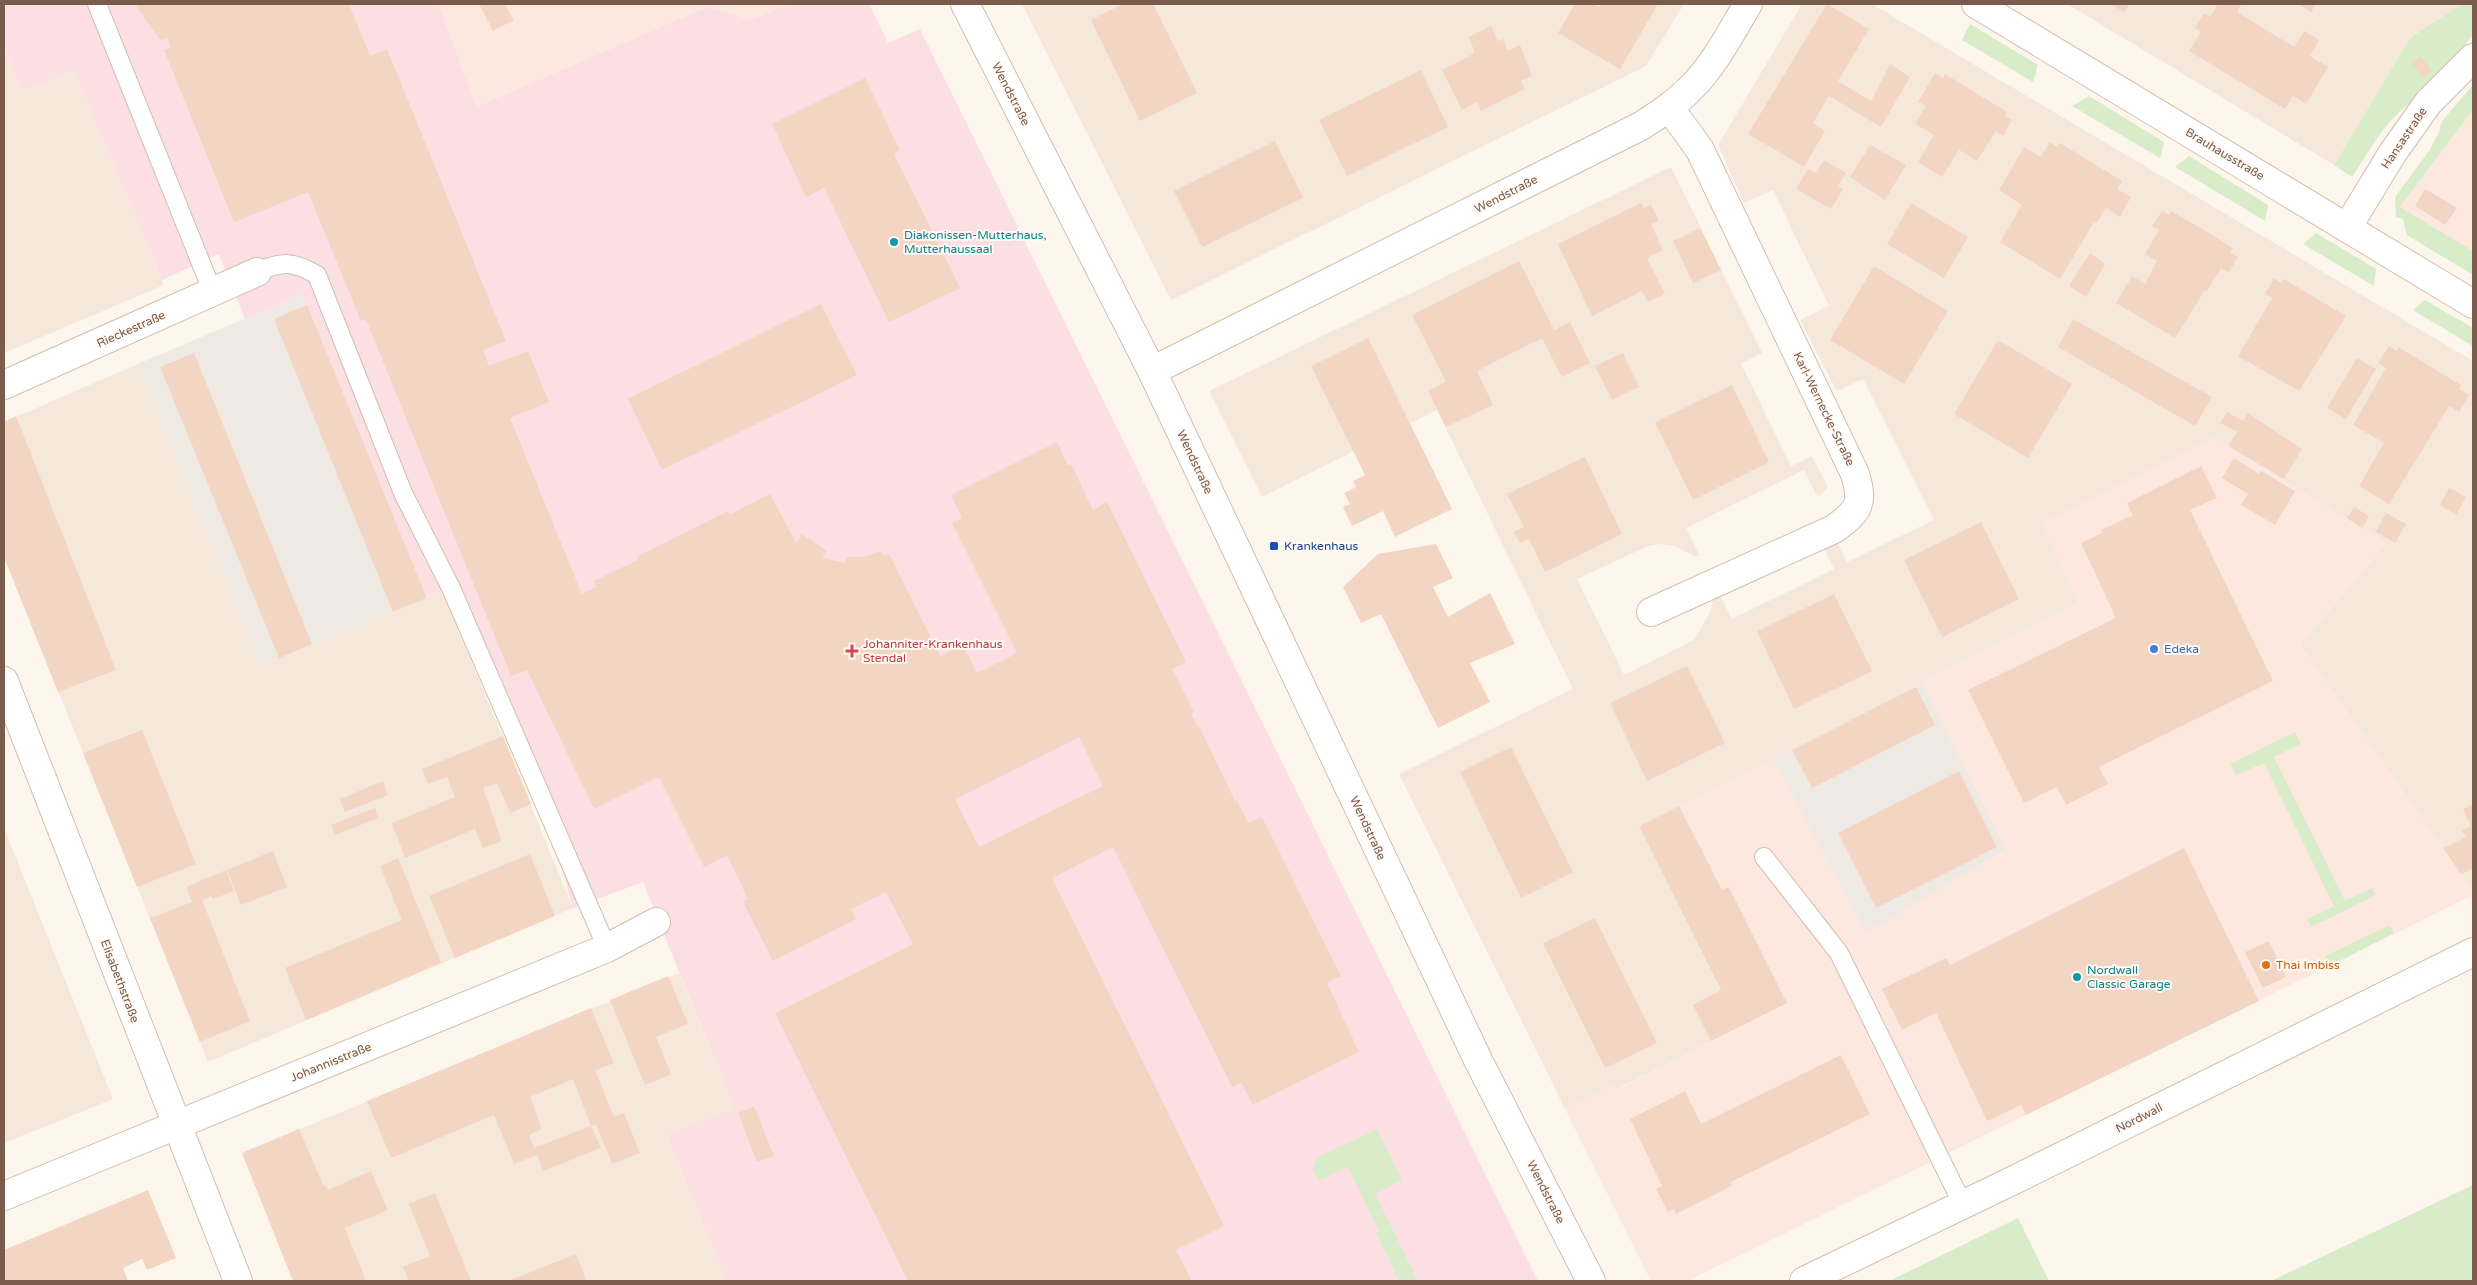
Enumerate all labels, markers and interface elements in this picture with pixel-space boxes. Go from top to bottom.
street label: Wendstraße [989,60,1033,128]
street label: Hansastraße [2378,104,2430,171]
street label: Brauhausstraße [2183,125,2267,183]
street label: Wendstraße [1472,172,1540,216]
place label: Diakonissen-Mutterhaus, Mutterhaussaal [904,228,1047,256]
marker: Diakonissen-Mutterhaus, Mutterhaussaal [888,236,900,248]
street label: Rieckestraße [95,308,168,350]
street label: Karl-Wernecke-Straße [1790,350,1858,468]
street label: Wendstraße [1174,428,1216,496]
place label: Krankenhaus [1284,539,1359,553]
marker: Krankenhaus [1268,540,1280,552]
place label: Johanniter-Krankenhaus Stendal [863,637,1003,665]
place label: Edeka [2164,642,2199,656]
marker: Edeka [2148,643,2160,655]
marker: Johanniter-Krankenhaus Stendal [845,644,859,658]
street label: Wendstraße [1347,794,1389,862]
street label: Elisabethstraße [98,937,142,1025]
place label: Thai Imbiss [2276,958,2340,972]
marker: Thai Imbiss [2260,959,2272,971]
place label: Nordwall Classic Garage [2087,963,2171,991]
marker: Nordwall Classic Garage [2071,971,2083,983]
street label: Johannisstraße [288,1039,374,1085]
street label: Nordwall [2113,1100,2165,1136]
street label: Wendstraße [1524,1158,1568,1226]

